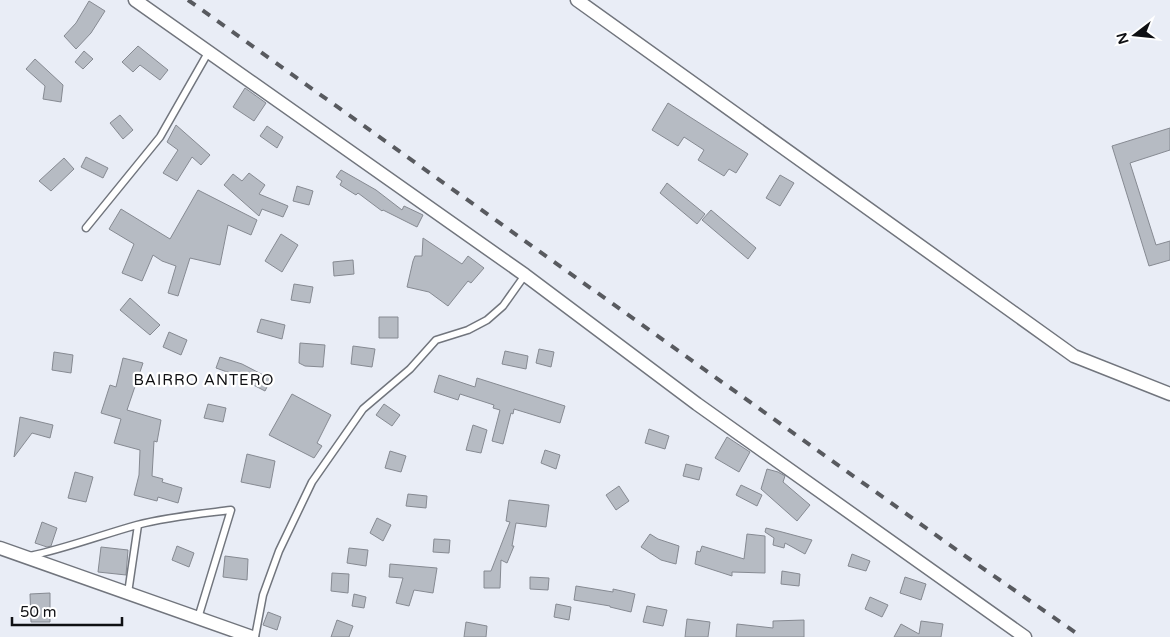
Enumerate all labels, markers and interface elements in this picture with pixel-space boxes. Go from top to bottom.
north arrow [1110,10,1160,60]
text: N [1113,31,1133,46]
district label: BAIRRO ANTERO [133,371,275,389]
scale bar [12,594,122,626]
text: 50 m [20,603,57,621]

